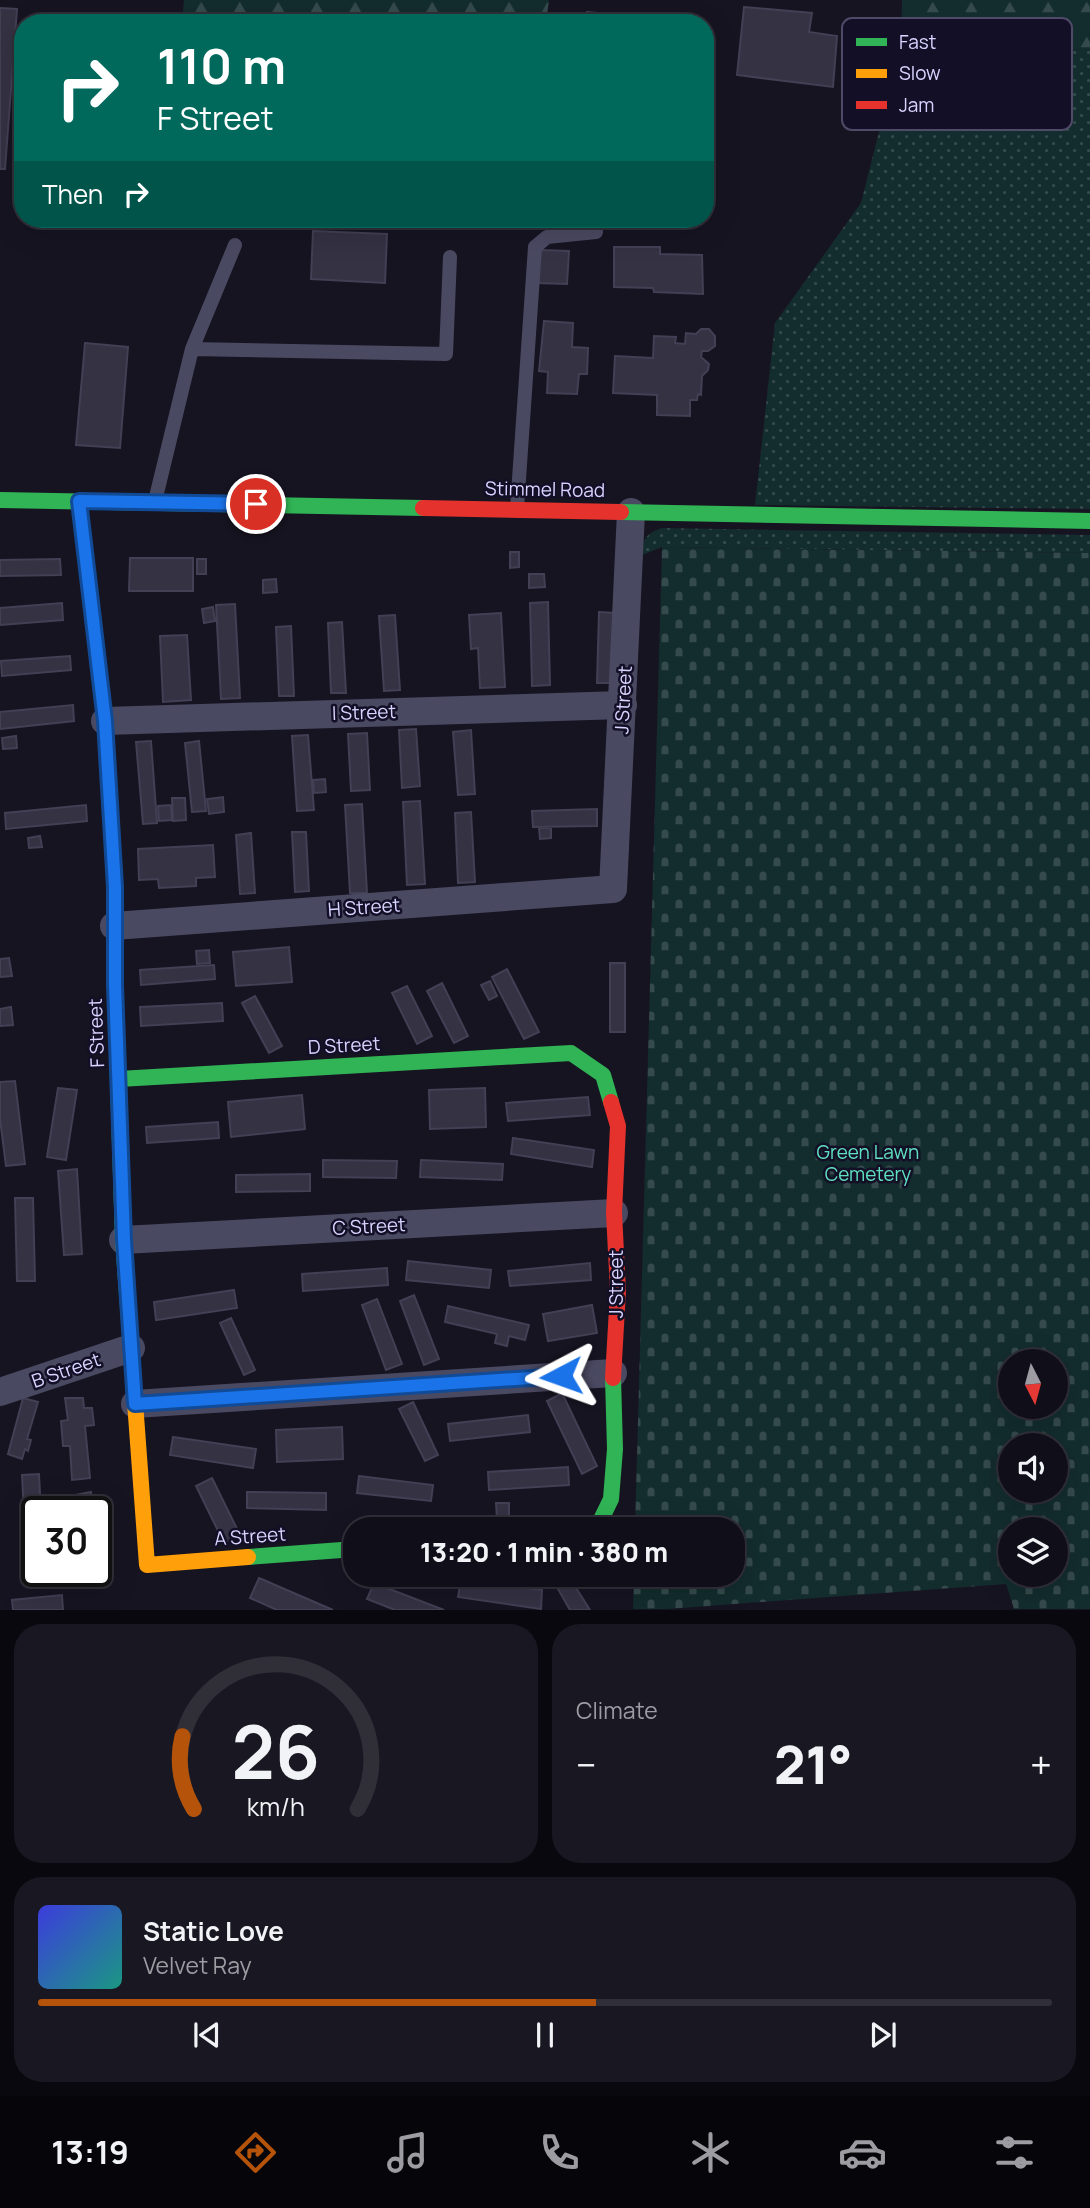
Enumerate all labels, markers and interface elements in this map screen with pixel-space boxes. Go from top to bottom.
legend [842,18,1072,130]
text: Fast [899,29,936,55]
text: 110 m [157,32,286,99]
icon: right [42,42,133,133]
text: Slow [899,60,941,86]
text: Jam [899,92,934,118]
text: F Street [157,96,274,140]
icon: right [117,175,155,213]
text: Then [42,176,103,212]
pin [226,474,286,534]
street label: Stimmel Road [485,475,605,503]
icon: arrive [237,485,275,523]
street label: J Street [608,665,638,735]
street label: I Street [332,698,396,726]
street label: H Street [327,891,401,923]
street label: F Street [82,998,110,1068]
street label: D Street [307,1030,381,1060]
park label: Green Lawn Cemetery [817,1139,919,1187]
street label: C Street [332,1211,406,1241]
street label: J Street [603,1250,629,1318]
position arrow [524,1339,598,1413]
street label: B Street [28,1346,104,1394]
north arrow [998,1349,1068,1419]
map controls [998,1349,1068,1587]
button: sound [998,1433,1068,1503]
speed limit sign: 30 [21,1496,112,1587]
button: layers [998,1517,1068,1587]
street label: A Street [213,1521,287,1551]
text: 13:20 · 1 min · 380 m [420,1534,668,1570]
text: Climate [576,1694,658,1726]
text: 26 [232,1702,320,1802]
text: 21° [774,1729,853,1800]
text: − [576,1738,597,1790]
text: + [1030,1738,1052,1790]
text: km/h [247,1789,305,1824]
text: Static Love [143,1913,284,1949]
text: Velvet Ray [143,1949,252,1981]
icon: previous [188,2016,226,2054]
icon: pause [526,2016,564,2054]
icon: next [864,2016,902,2054]
icon: directions [231,2128,280,2177]
icon: music [383,2128,432,2177]
icon: phone [535,2128,584,2177]
icon: climate [686,2128,735,2177]
icon: car [838,2128,887,2177]
icon: filters [990,2128,1039,2177]
text: 13:19 [51,2130,129,2174]

